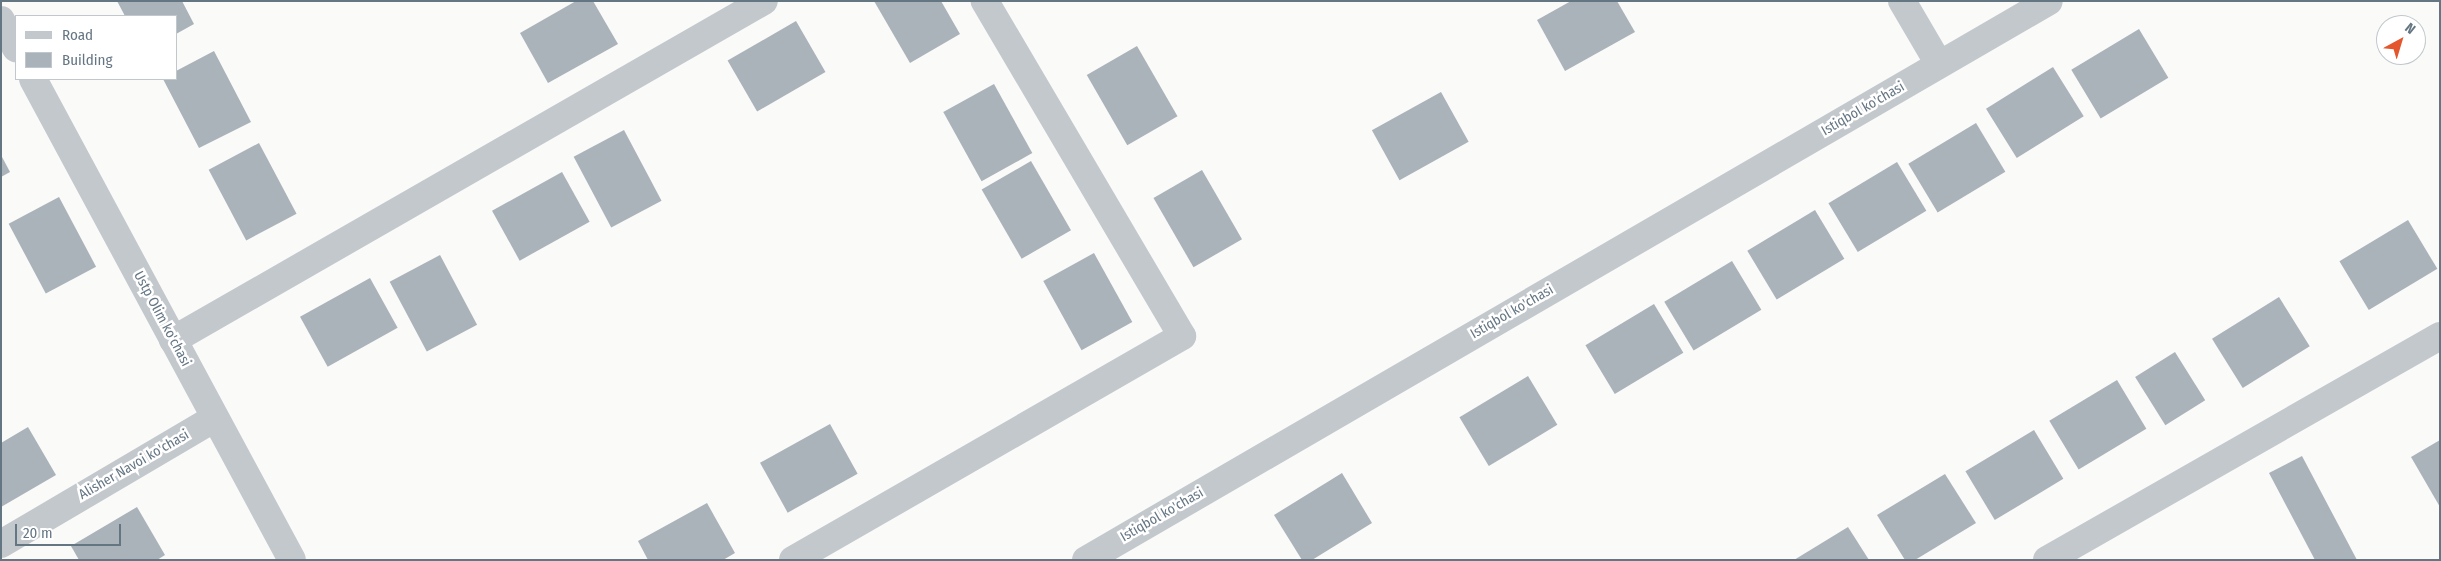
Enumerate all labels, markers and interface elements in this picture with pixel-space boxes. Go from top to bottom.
legend [15,15,178,80]
north arrow [2376,15,2426,65]
text: N [2402,19,2419,38]
text: Road [62,26,93,44]
text: Building [62,51,113,69]
street label: Istiqbol ko'chasi [1819,78,1907,140]
street label: Ustp Olim ko'chasi [130,268,194,370]
street label: Istiqbol ko'chasi [1468,281,1556,343]
street label: Alisher Navoi ko'chasi [76,427,192,503]
street label: Istiqbol ko'chasi [1118,484,1206,546]
scale bar [18,514,124,546]
text: 20 m [23,524,53,542]

